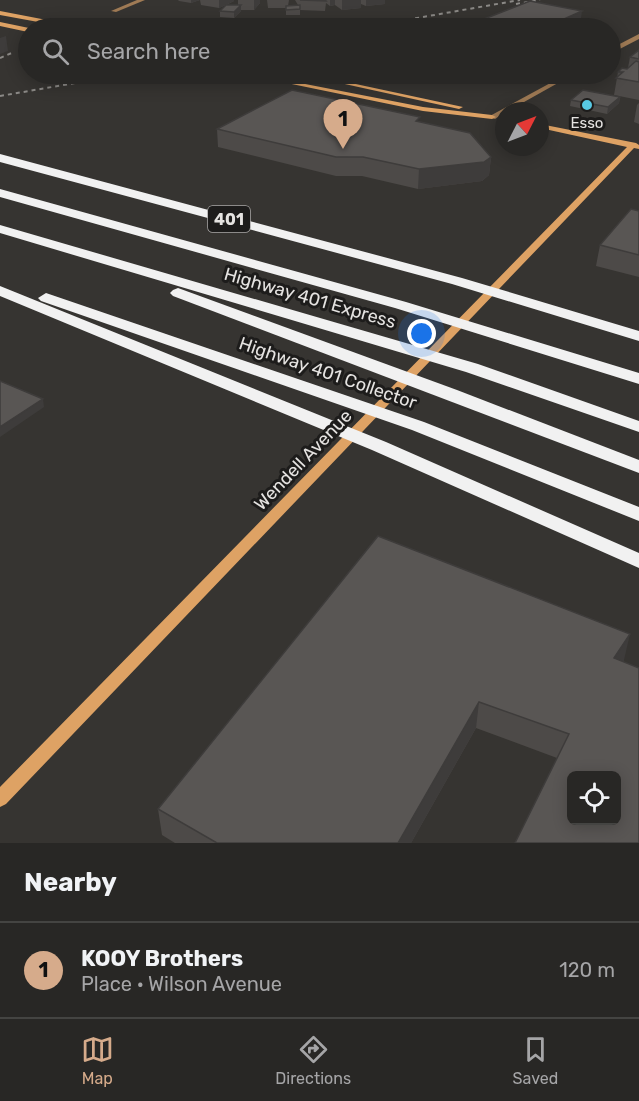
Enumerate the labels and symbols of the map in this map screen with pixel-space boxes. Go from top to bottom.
marker: Esso [580,98,594,112]
pin: 1 [324,100,362,149]
north arrow [495,102,549,156]
place label: Esso [570,114,604,132]
road number: 401 [208,206,250,232]
street label: Highway 401 Express [222,263,398,333]
your location [407,319,436,348]
street label: Highway 401 Collector [236,332,420,414]
street label: Wendell Avenue [249,405,357,515]

